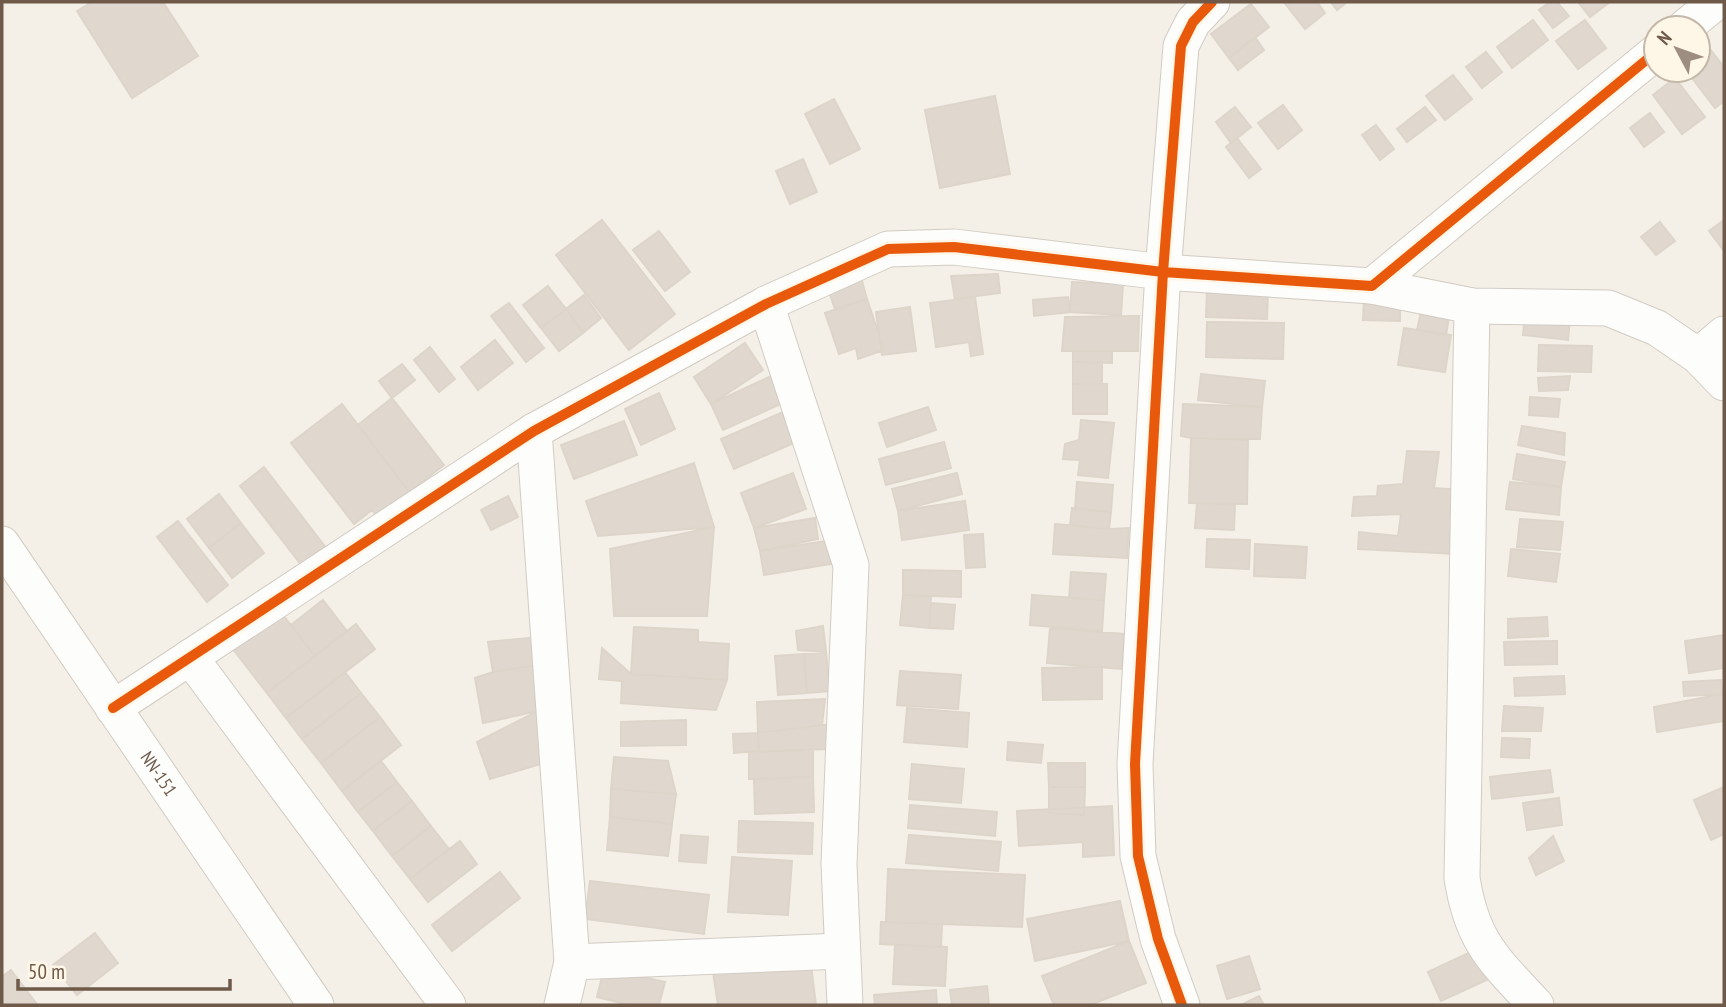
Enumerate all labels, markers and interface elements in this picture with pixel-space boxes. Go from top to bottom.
north arrow [1642,14,1712,84]
text: N [1652,26,1677,50]
street label: NN-151 [136,747,182,800]
scale bar [18,948,229,992]
text: 50 m [28,958,65,985]

